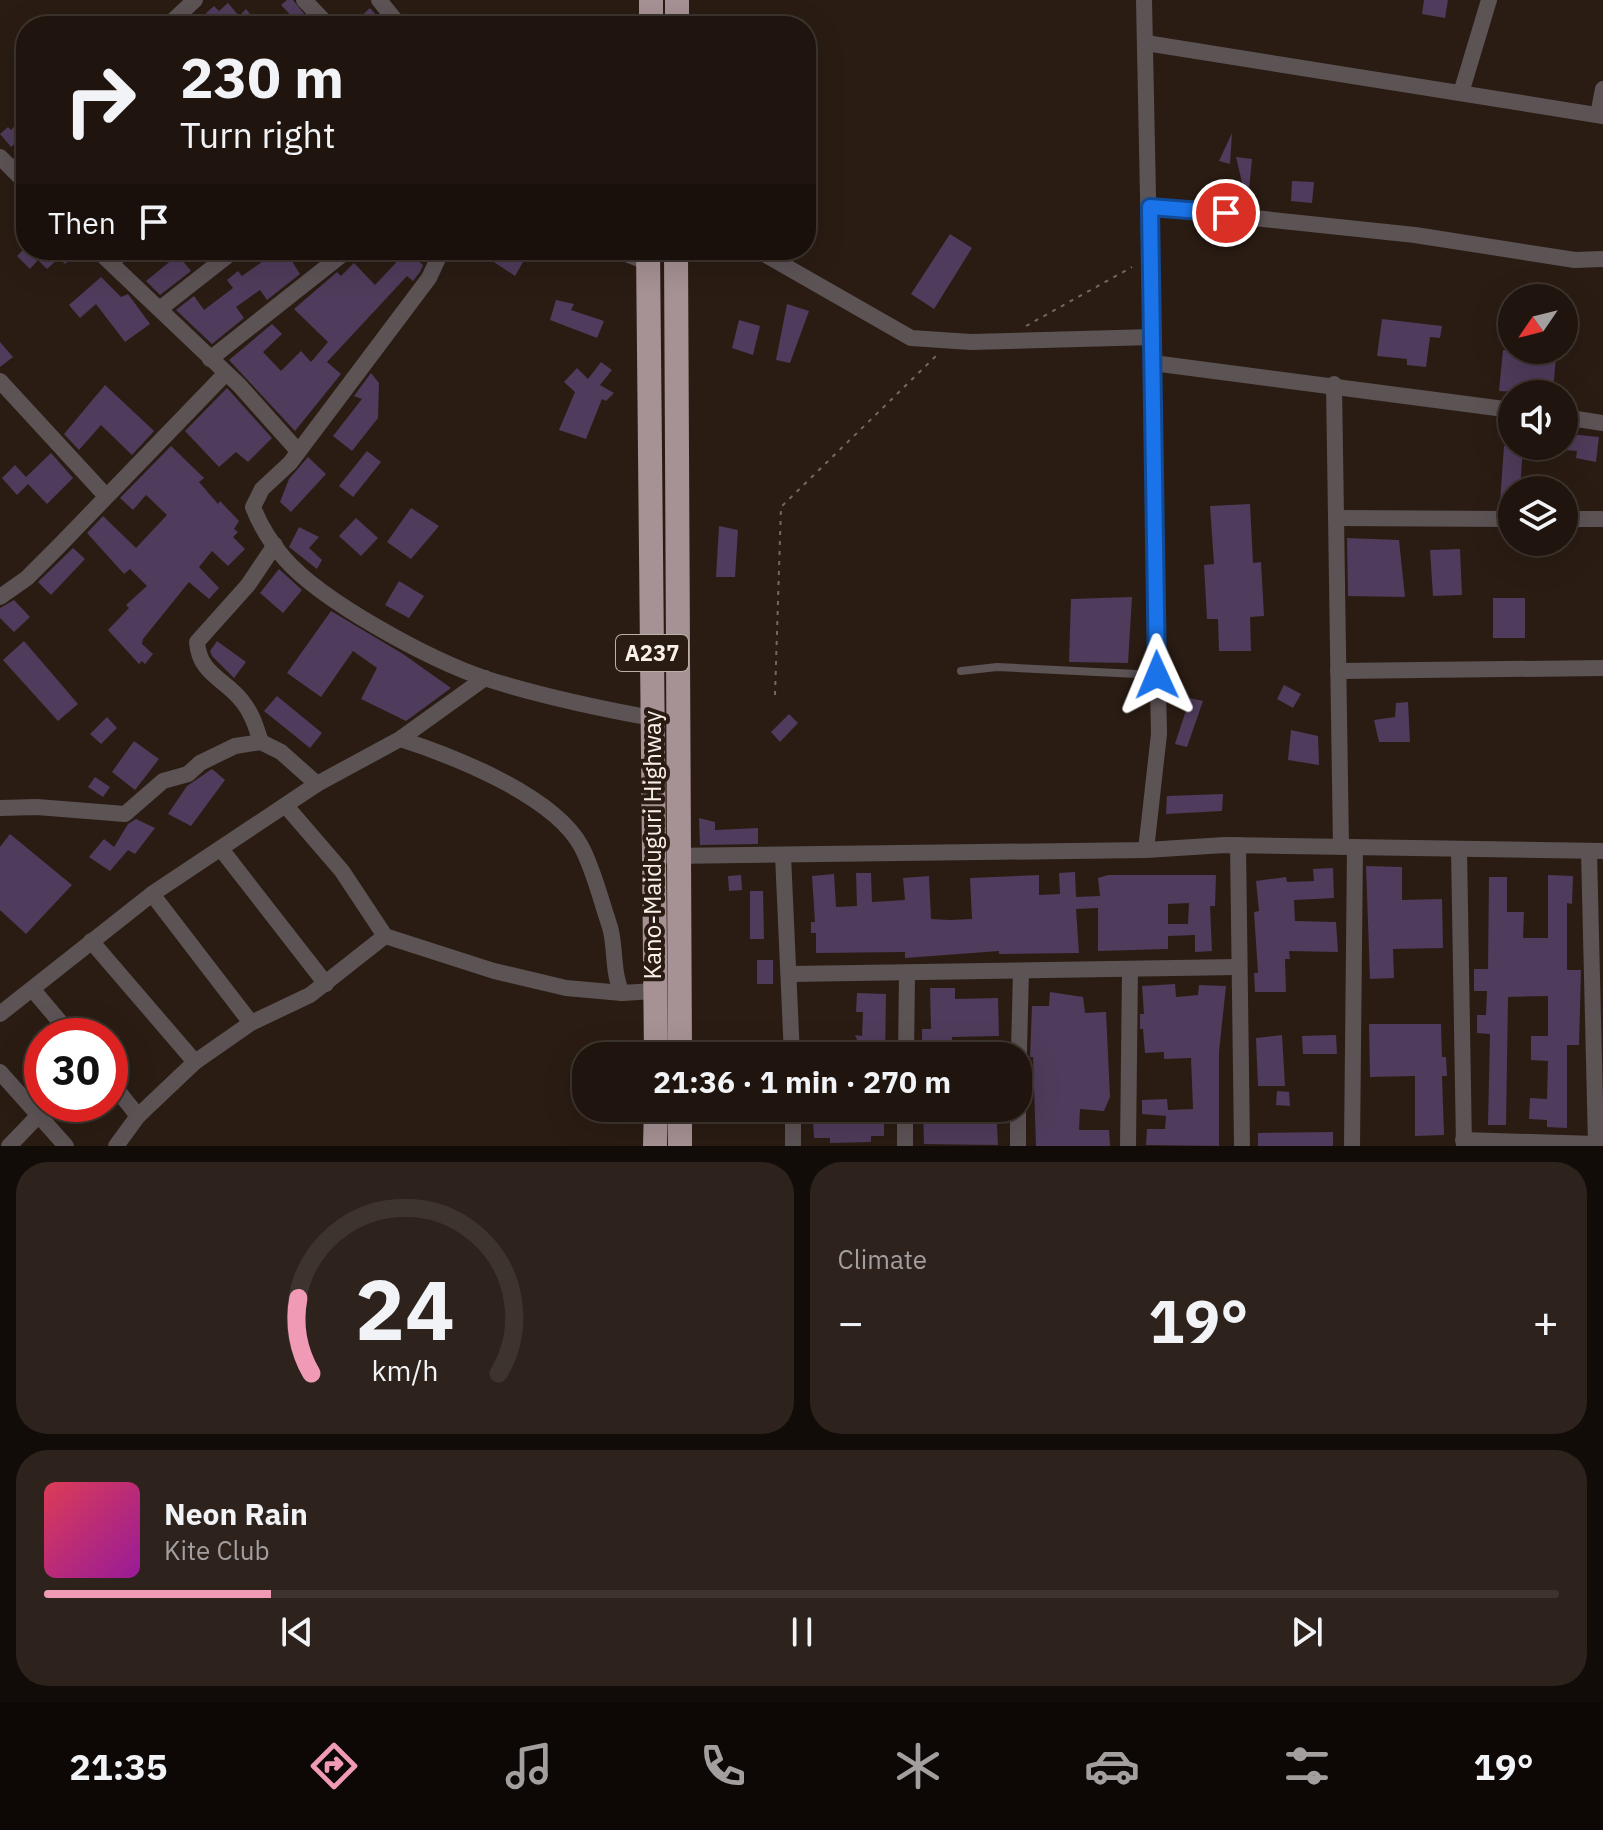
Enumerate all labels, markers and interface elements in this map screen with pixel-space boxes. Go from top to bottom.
text: 230 m [180,41,344,113]
icon: right [48,48,152,152]
text: Turn right [180,111,336,158]
pin [1192,179,1260,247]
icon: arrive [1204,191,1248,235]
icon: arrive [132,200,176,244]
text: Then [48,203,116,242]
north arrow [1498,284,1578,364]
map controls [1498,284,1578,556]
button: sound [1498,380,1578,460]
button: layers [1498,476,1578,556]
position arrow [1115,633,1199,717]
road number: A237 [616,635,688,671]
street label: Kano-Maiduguri Highway [636,710,668,980]
speed limit sign: 30 [24,1018,128,1122]
text: 21:36 · 1 min · 270 m [653,1062,951,1101]
text: Climate [838,1242,927,1276]
text: 24 [355,1255,455,1363]
text: 19° [1148,1281,1248,1360]
text: − [838,1293,864,1350]
text: + [1533,1293,1559,1350]
text: km/h [371,1352,438,1389]
text: Neon Rain [164,1494,308,1533]
text: Kite Club [164,1533,269,1567]
icon: previous [275,1610,319,1654]
icon: pause [780,1610,824,1654]
icon: next [1285,1610,1329,1654]
icon: directions [306,1738,362,1794]
icon: music [501,1738,557,1794]
icon: phone [695,1738,751,1794]
icon: climate [890,1738,946,1794]
icon: car [1084,1738,1140,1794]
icon: filters [1279,1738,1335,1794]
text: 21:35 [69,1743,168,1790]
text: 19° [1474,1743,1534,1790]

